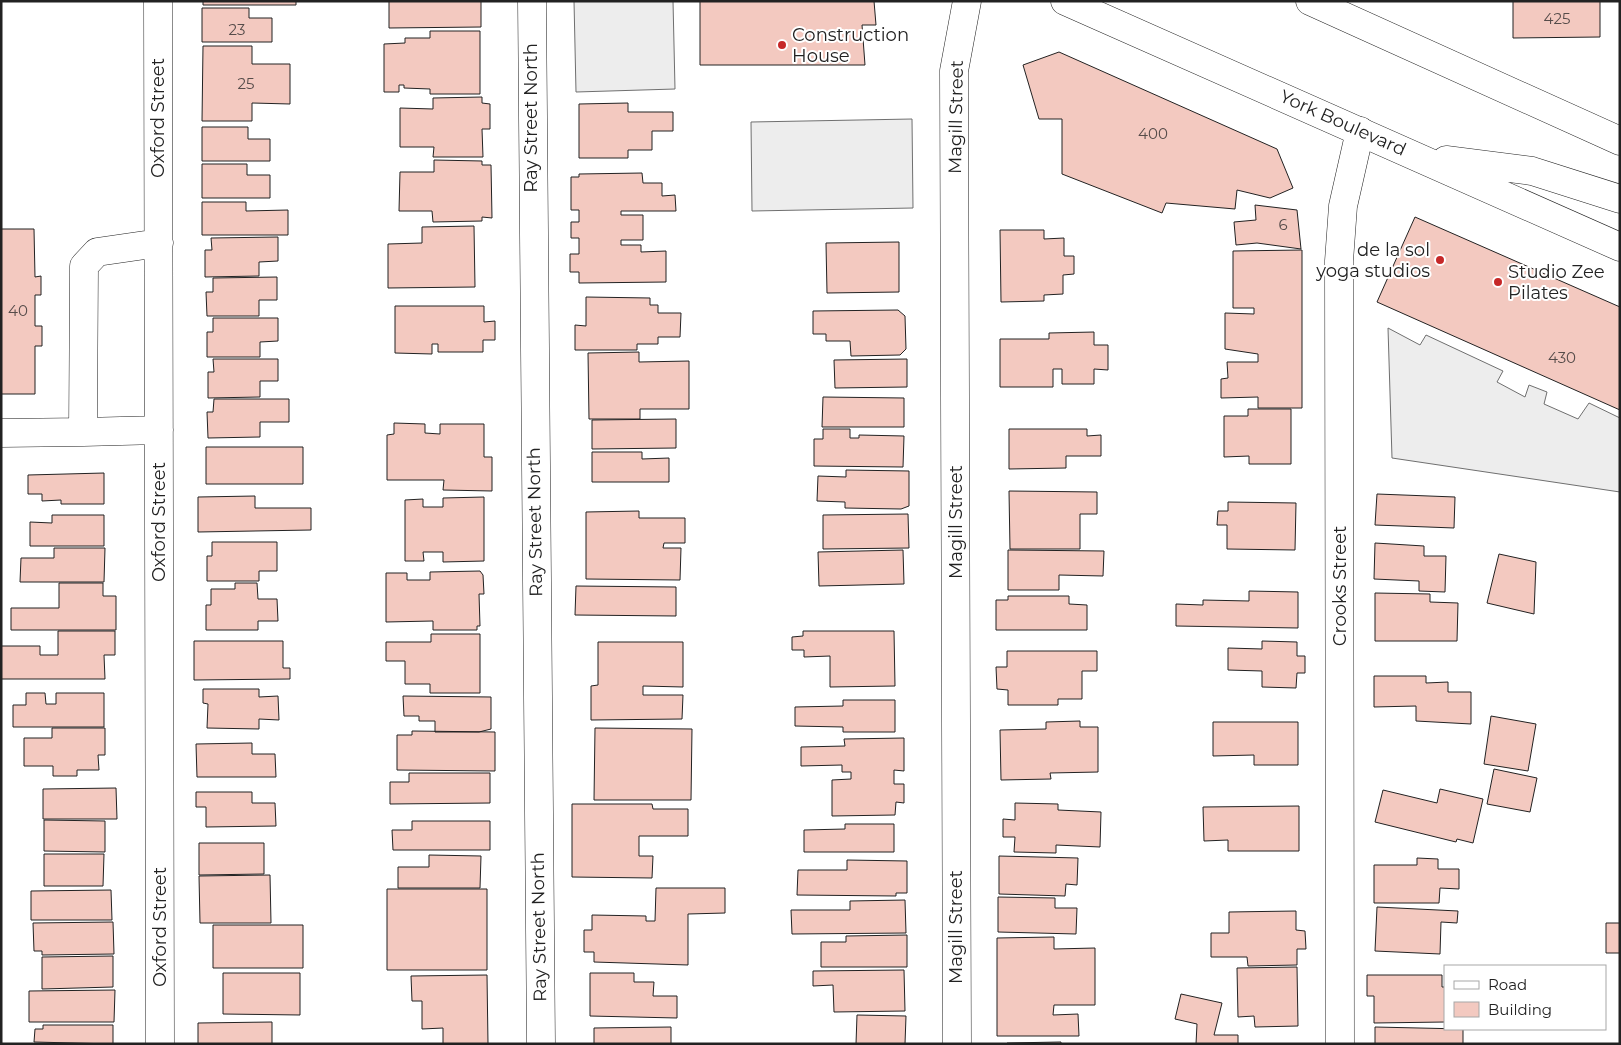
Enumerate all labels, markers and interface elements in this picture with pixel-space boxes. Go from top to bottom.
house number: 425 [1544,9,1570,28]
house number: 23 [229,20,245,39]
place label: Construction House [792,24,909,67]
marker: Construction House [776,39,788,51]
street label: Ray Street North [520,43,542,193]
street label: Oxford Street [147,58,169,178]
street label: Magill Street [944,60,968,174]
house number: 25 [237,74,255,93]
street label: York Boulevard [1276,85,1410,161]
house number: 400 [1138,124,1168,143]
house number: 6 [1278,215,1288,234]
place label: de la sol yoga studios [1315,239,1430,282]
marker: de la sol yoga studios [1434,254,1446,266]
place label: Studio Zee Pilates [1508,261,1605,304]
marker: Studio Zee Pilates [1492,276,1504,288]
house number: 40 [8,301,28,320]
house number: 430 [1548,348,1576,367]
street label: Ray Street North [523,447,547,597]
street label: Oxford Street [148,462,170,582]
street label: Magill Street [945,465,967,579]
street label: Crooks Street [1329,526,1351,646]
street label: Ray Street North [527,852,551,1002]
street label: Oxford Street [149,867,171,987]
street label: Magill Street [945,870,967,984]
legend [1444,965,1606,1030]
text: Road [1488,975,1527,994]
text: Building [1488,1000,1552,1019]

